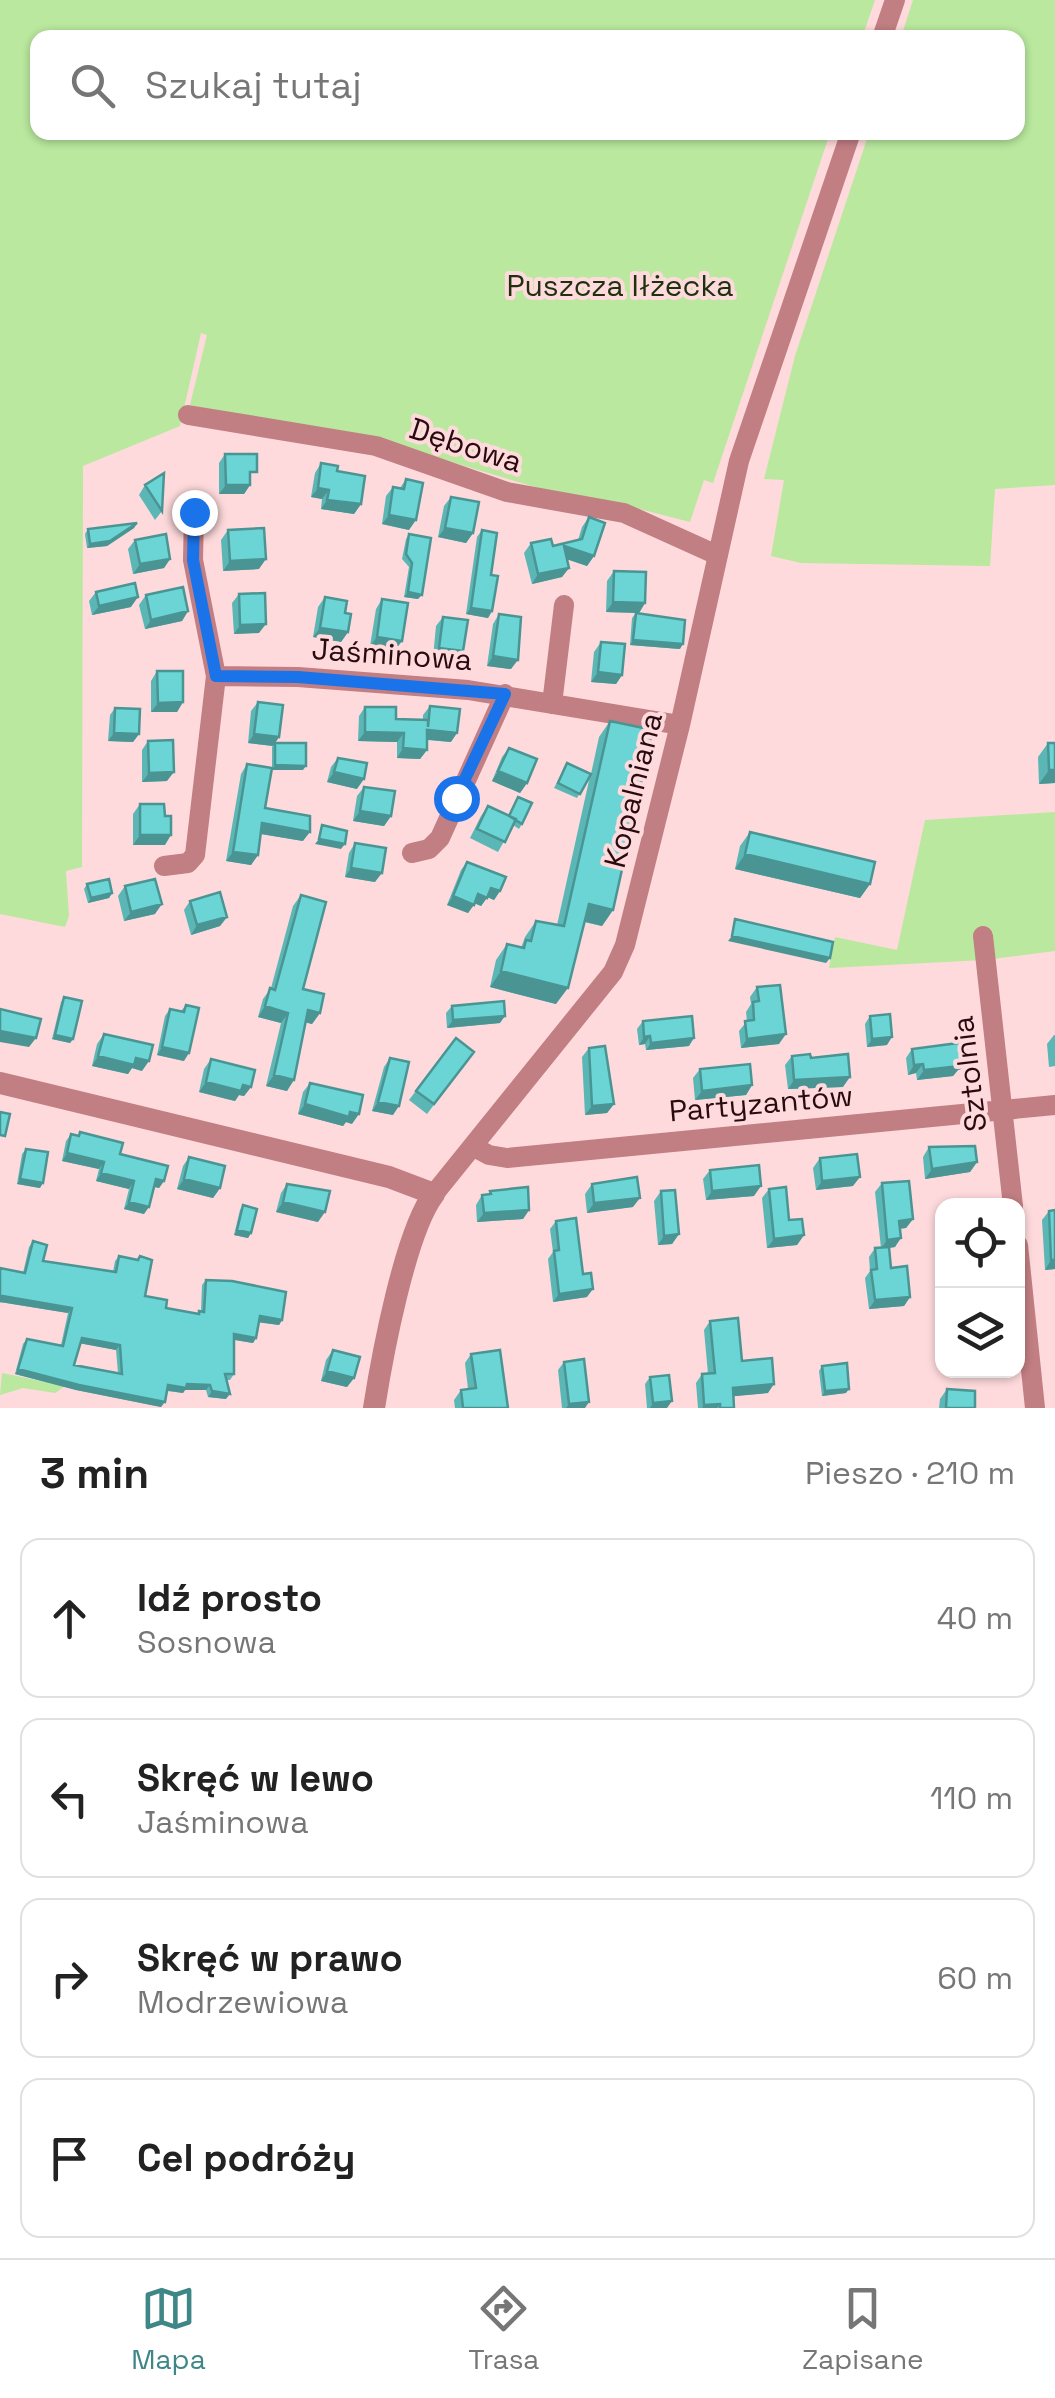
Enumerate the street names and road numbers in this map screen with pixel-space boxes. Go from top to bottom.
street label: Dębowa [405,408,527,482]
street label: Jaśminowa [310,629,474,679]
street label: Kopalniana [595,708,671,872]
street label: Sztolnia [943,1014,995,1134]
street label: Partyzantów [667,1076,855,1130]

